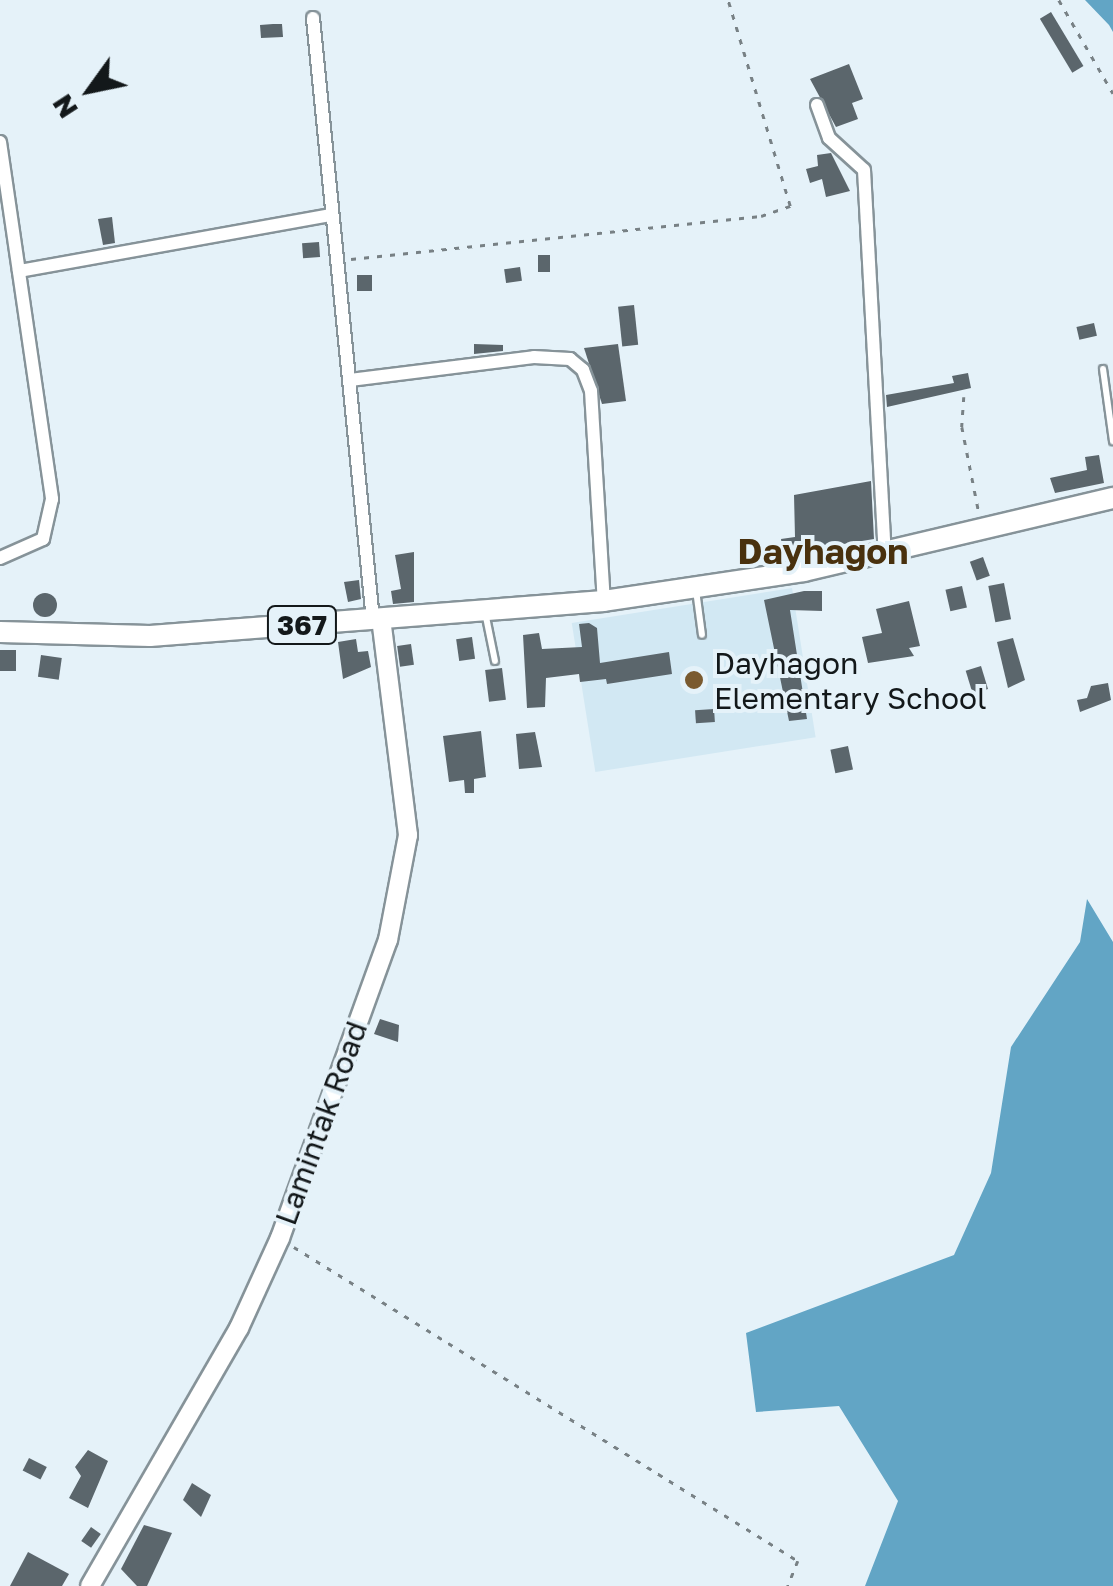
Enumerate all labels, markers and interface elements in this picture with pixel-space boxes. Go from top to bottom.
north arrow [40,40,140,140]
text: N [45,89,84,125]
district label: Dayhagon [738,530,908,572]
road number: 367 [264,602,340,648]
place label: Dayhagon Elementary School [714,645,987,716]
marker: Dayhagon Elementary School [683,669,705,691]
street label: Lamintak Road [267,1016,375,1230]

